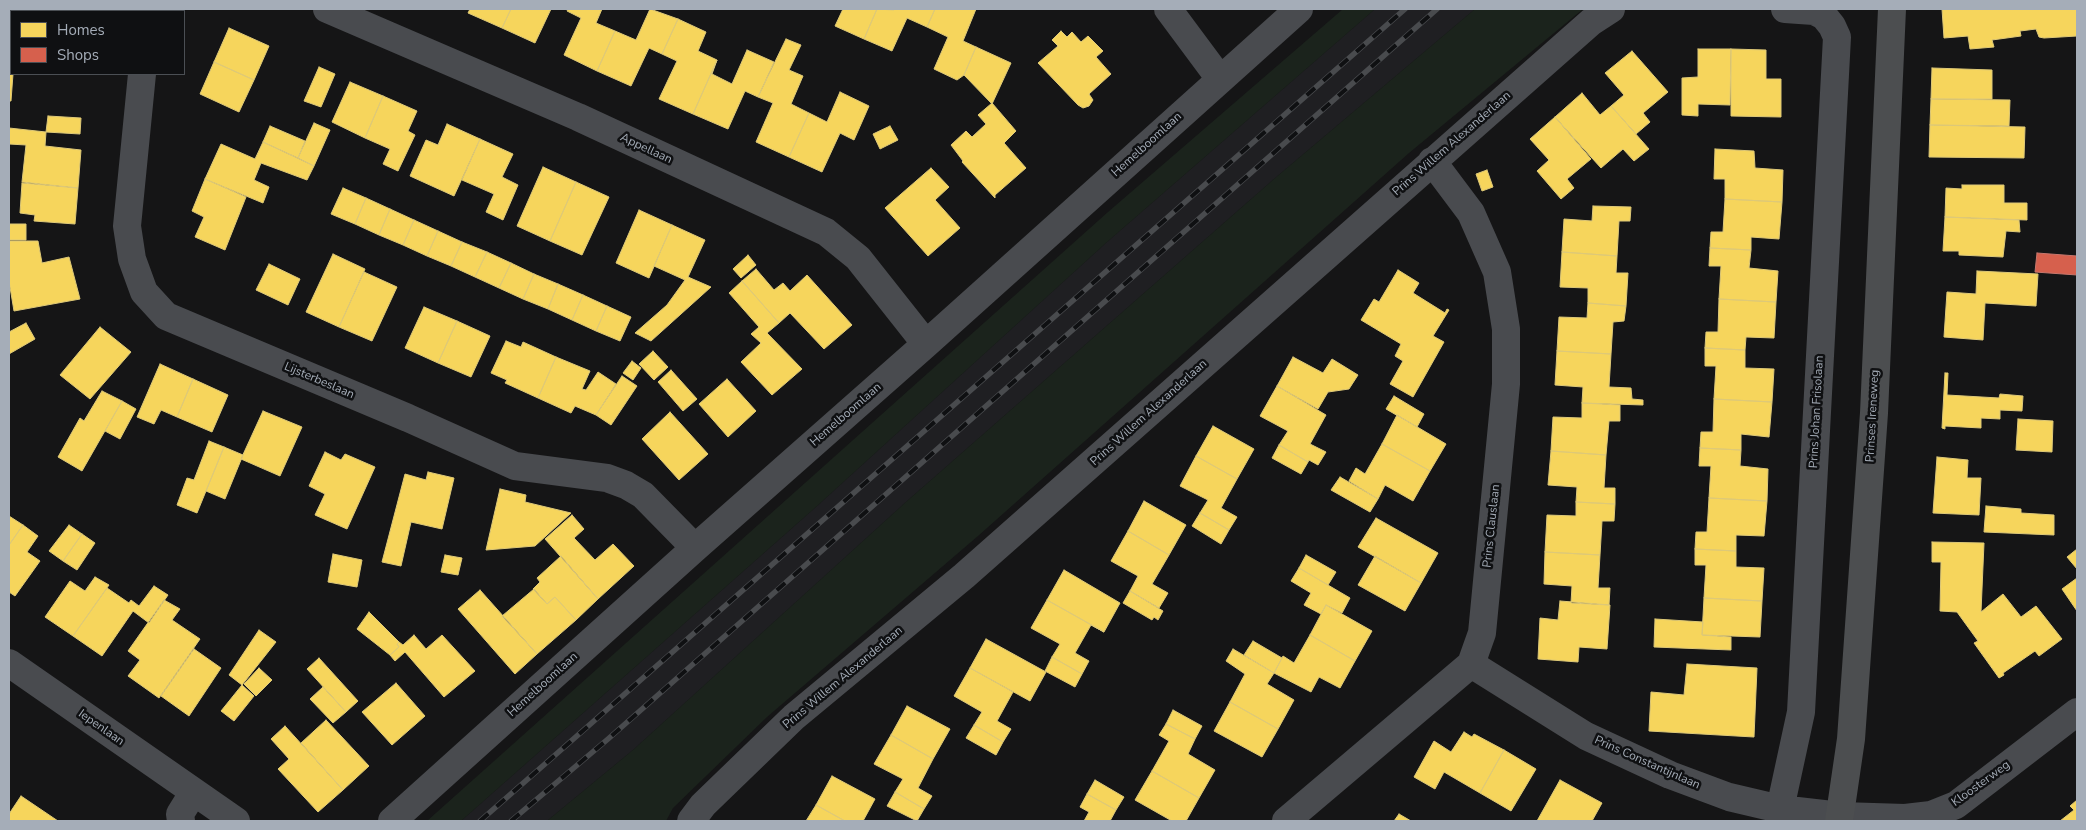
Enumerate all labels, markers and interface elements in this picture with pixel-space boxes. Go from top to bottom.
legend [10,10,185,75]
text: Homes [57,20,105,40]
text: Shops [57,45,99,65]
street label: Prins Willem Alexanderlaan [1390,89,1514,199]
street label: Hemelboomlaan [1109,110,1185,180]
street label: Appellaan [618,131,674,167]
street label: Prins Johan Frisolaan [1807,355,1827,469]
street label: Prins Willem Alexanderlaan [1088,357,1210,469]
street label: Lijsterbeslaan [282,360,356,402]
street label: Prinses Ireneweg [1863,369,1883,463]
street label: Hemelboomlaan [808,380,884,450]
street label: Prins Clauslaan [1480,484,1504,568]
street label: Prins Willem Alexanderlaan [780,624,906,732]
street label: Hemelboomlaan [505,650,581,720]
street label: Iepenlaan [75,707,127,749]
street label: Prins Constantijnlaan [1592,733,1702,793]
street label: Kloosterweg [1949,758,2013,810]

